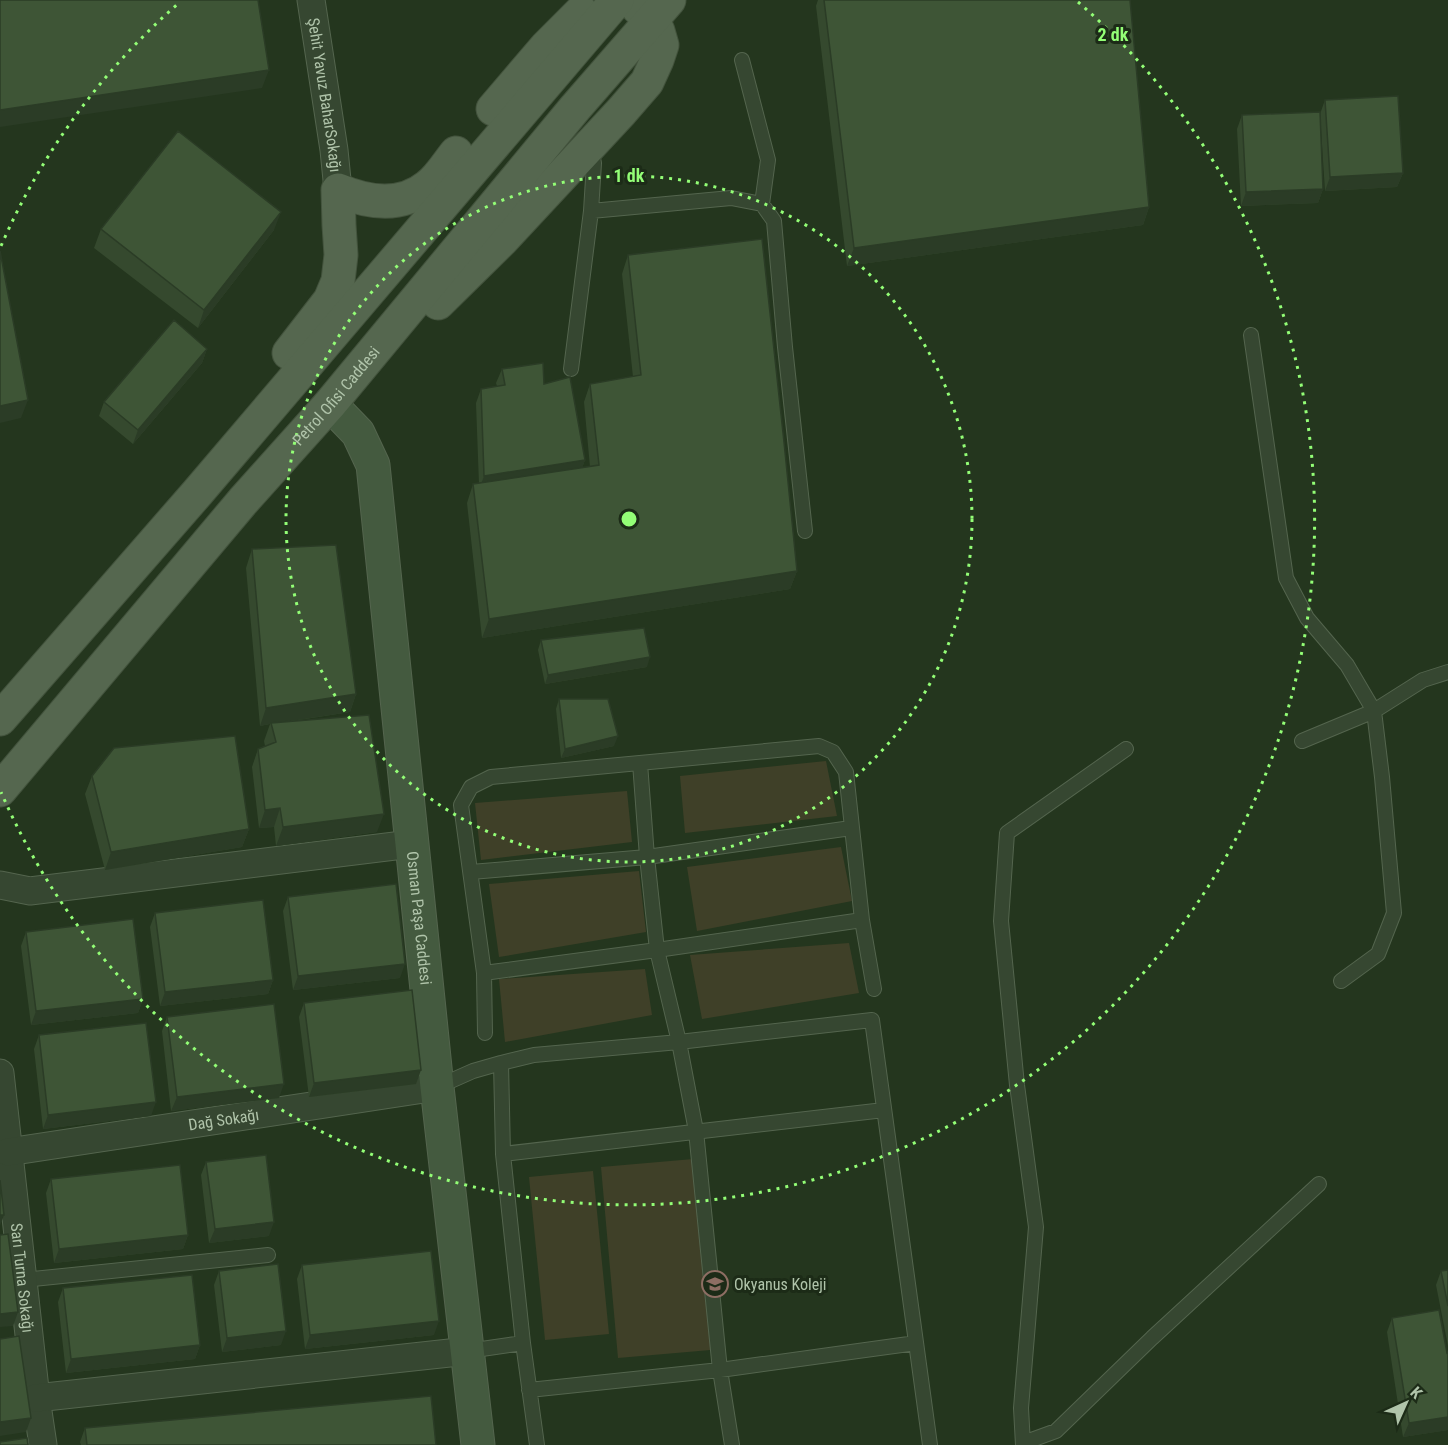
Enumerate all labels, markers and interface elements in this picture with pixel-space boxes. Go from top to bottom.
street label: Şehit Yavuz BaharSokağı [304,17,345,173]
text: 2 dk [1098,24,1129,45]
text: 1 dk [614,165,645,186]
street label: Petrol Ofisi Caddesi [289,343,384,449]
centre of rings [619,509,639,529]
street label: Osman Paşa Caddesi [403,850,435,986]
street label: Dağ Sokağı [187,1105,260,1135]
street label: Sarı Turna Sokağı [7,1222,38,1334]
school or university icon: Okyanus Koleji [700,1269,730,1299]
place label: Okyanus Koleji [734,1275,826,1294]
north arrow [1376,1373,1436,1433]
text: K [1406,1383,1426,1403]

